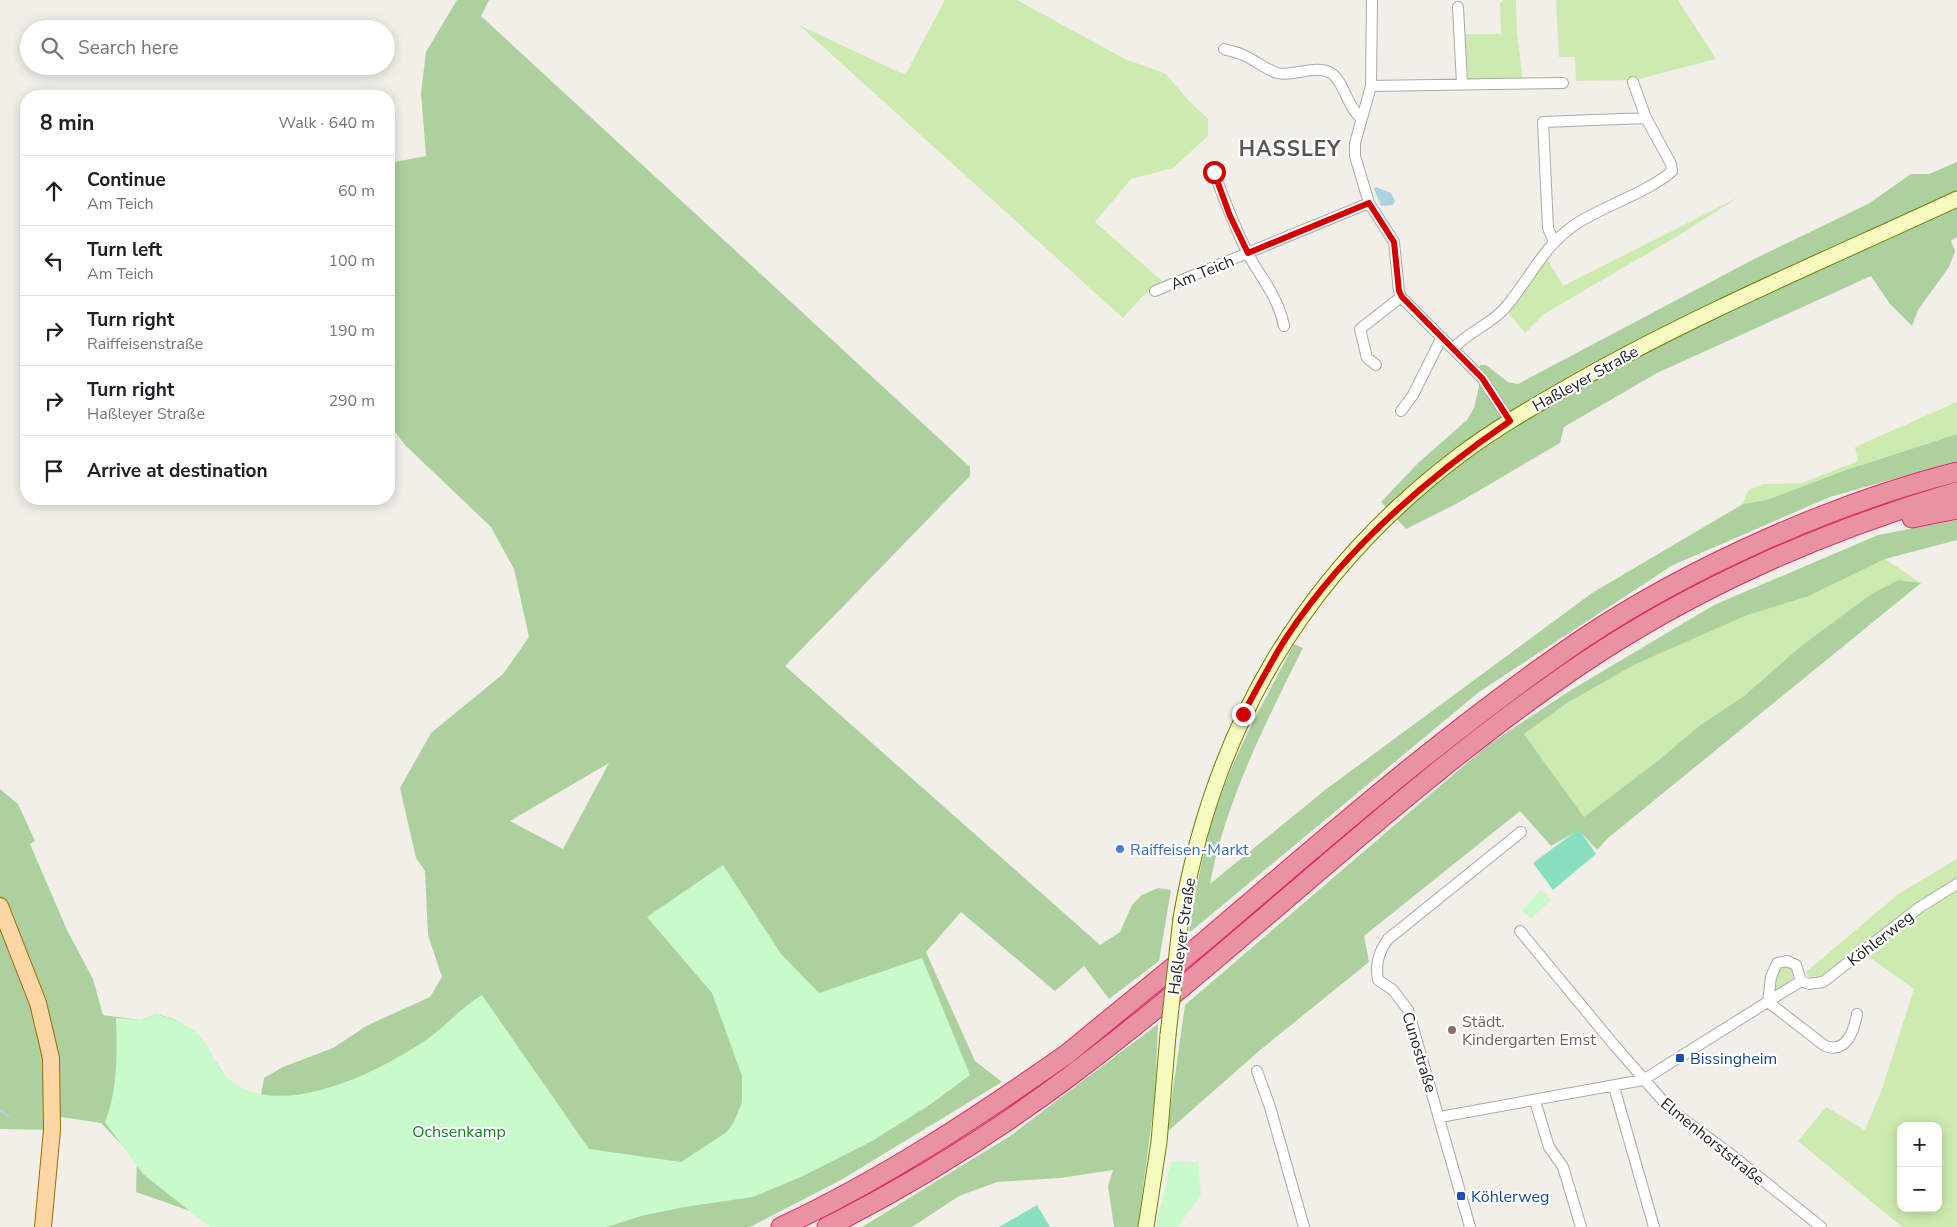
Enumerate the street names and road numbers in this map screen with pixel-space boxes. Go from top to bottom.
street label: Am Teich [1167,250,1237,296]
street label: Haßleyer Straße [1529,341,1642,417]
street label: Haßleyer Straße [1163,876,1201,996]
street label: Köhlerweg [1843,906,1918,972]
street label: Cunostraße [1396,1009,1442,1095]
street label: Elmenhorststraße [1656,1093,1769,1191]

